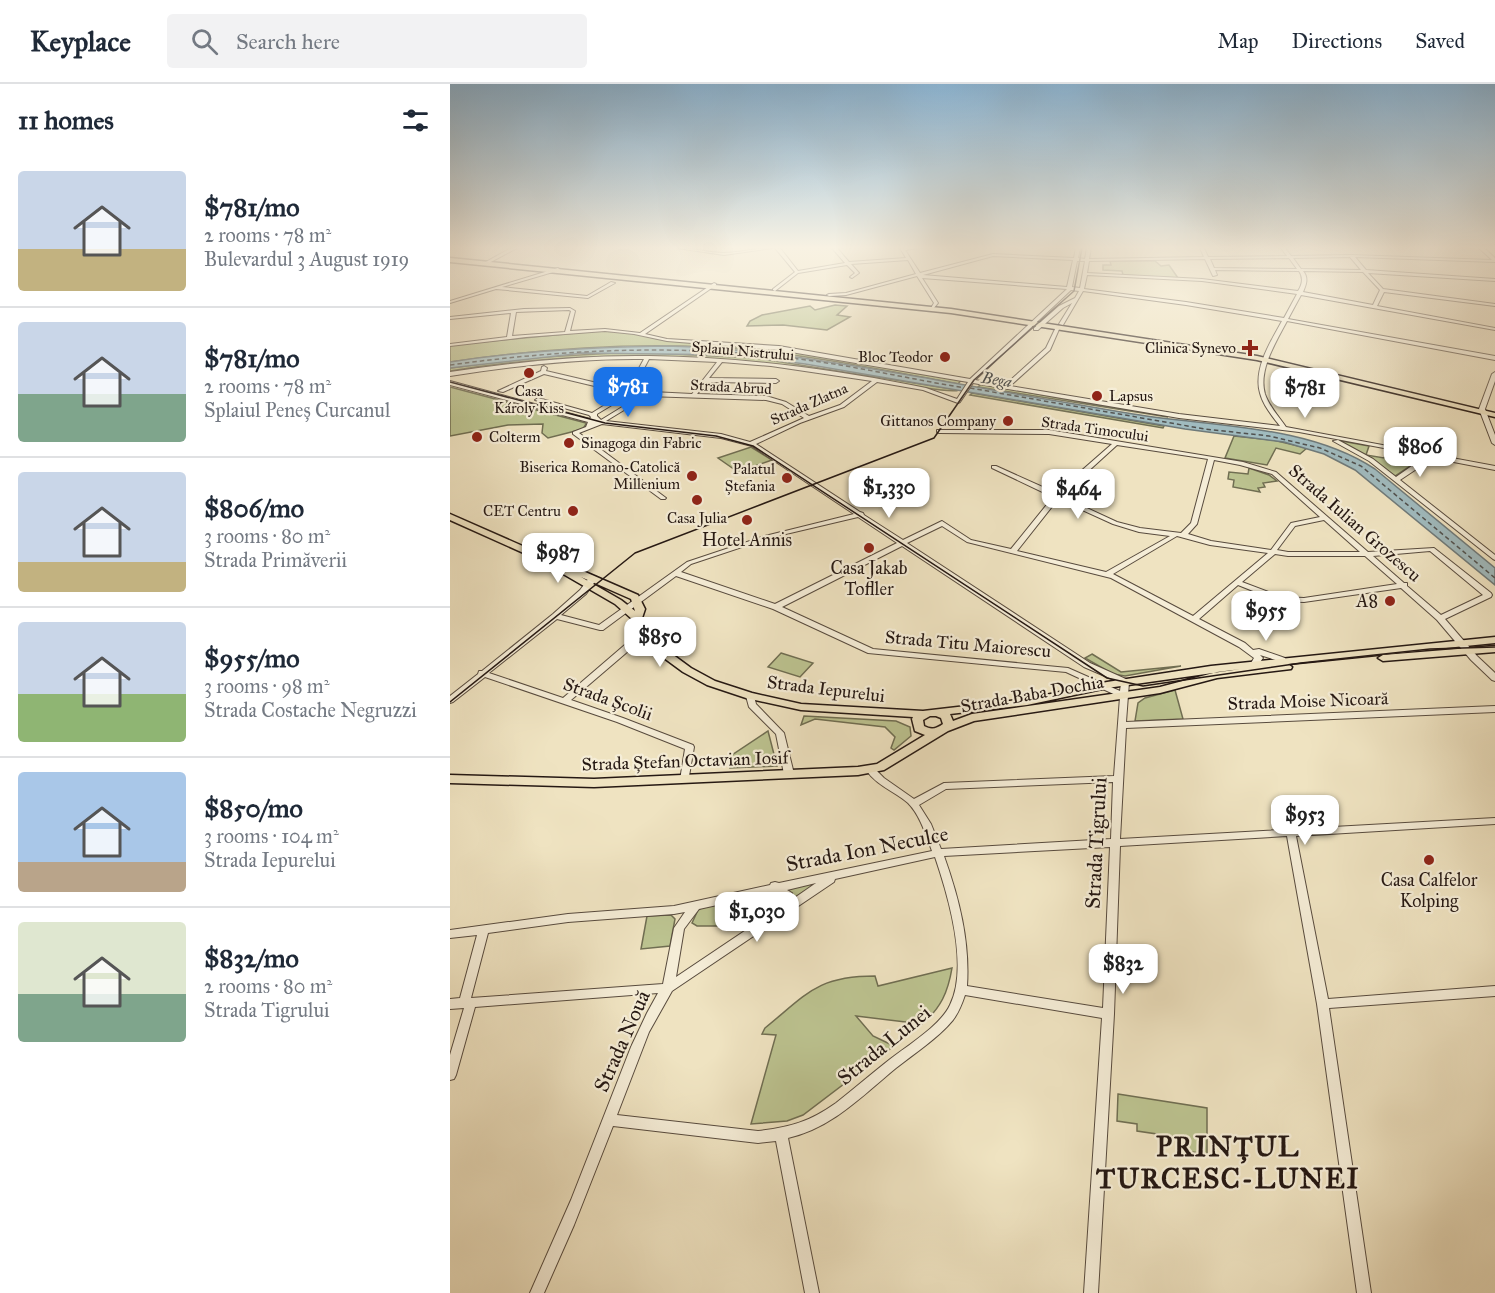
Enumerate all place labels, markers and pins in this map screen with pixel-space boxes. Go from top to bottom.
place label: Clinica Synevo [1145,339,1236,357]
marker: Clinica Synevo [1241,339,1259,357]
place label: Bloc Teodor [858,348,933,366]
marker: Bloc Teodor [938,350,952,364]
marker: Casa Károly Kiss [522,366,536,380]
pin: $781 [592,367,664,418]
pin: $781 [1269,368,1341,419]
place label: Casa Károly Kiss [494,382,564,417]
place label: Lapsus [1109,387,1153,405]
marker: Lapsus [1090,389,1104,403]
place label: Gittanos Company [880,412,997,430]
marker: Gittanos Company [1001,414,1015,428]
pin: $806 [1384,427,1456,478]
place label: Colterm [489,428,541,446]
marker: Colterm [470,430,484,444]
place label: Sinagoga din Fabric [581,434,701,452]
marker: Sinagoga din Fabric [562,436,576,450]
place label: Biserica Romano-Catolică Millenium [520,458,681,493]
place label: Palatul Ștefania [725,460,776,495]
pin: $1,330 [840,468,938,519]
marker: Biserica Romano-Catolică Millenium [685,469,699,483]
pin: $464 [1042,469,1114,520]
marker: Palatul Ștefania [780,471,794,485]
marker: Casa Julia [690,493,704,507]
place label: CET Centru [483,502,561,520]
marker: CET Centru [566,504,580,518]
place label: Casa Julia [667,509,728,528]
marker: Hotel Annis [740,513,754,527]
place label: Hotel Annis [702,529,792,551]
pin: $987 [522,533,594,584]
marker: Casa Jakab Tofller [862,541,876,555]
place label: Casa Jakab Tofller [830,557,908,600]
place label: A8 [1355,590,1378,612]
pin: $955 [1230,591,1302,642]
marker: A8 [1383,594,1397,608]
pin: $850 [624,617,696,668]
pin: $953 [1269,795,1341,846]
marker: Casa Calfelor Kolping [1422,853,1436,867]
place label: Casa Calfelor Kolping [1381,869,1478,913]
pin: $1,030 [708,892,806,943]
pin: $832 [1087,944,1159,995]

